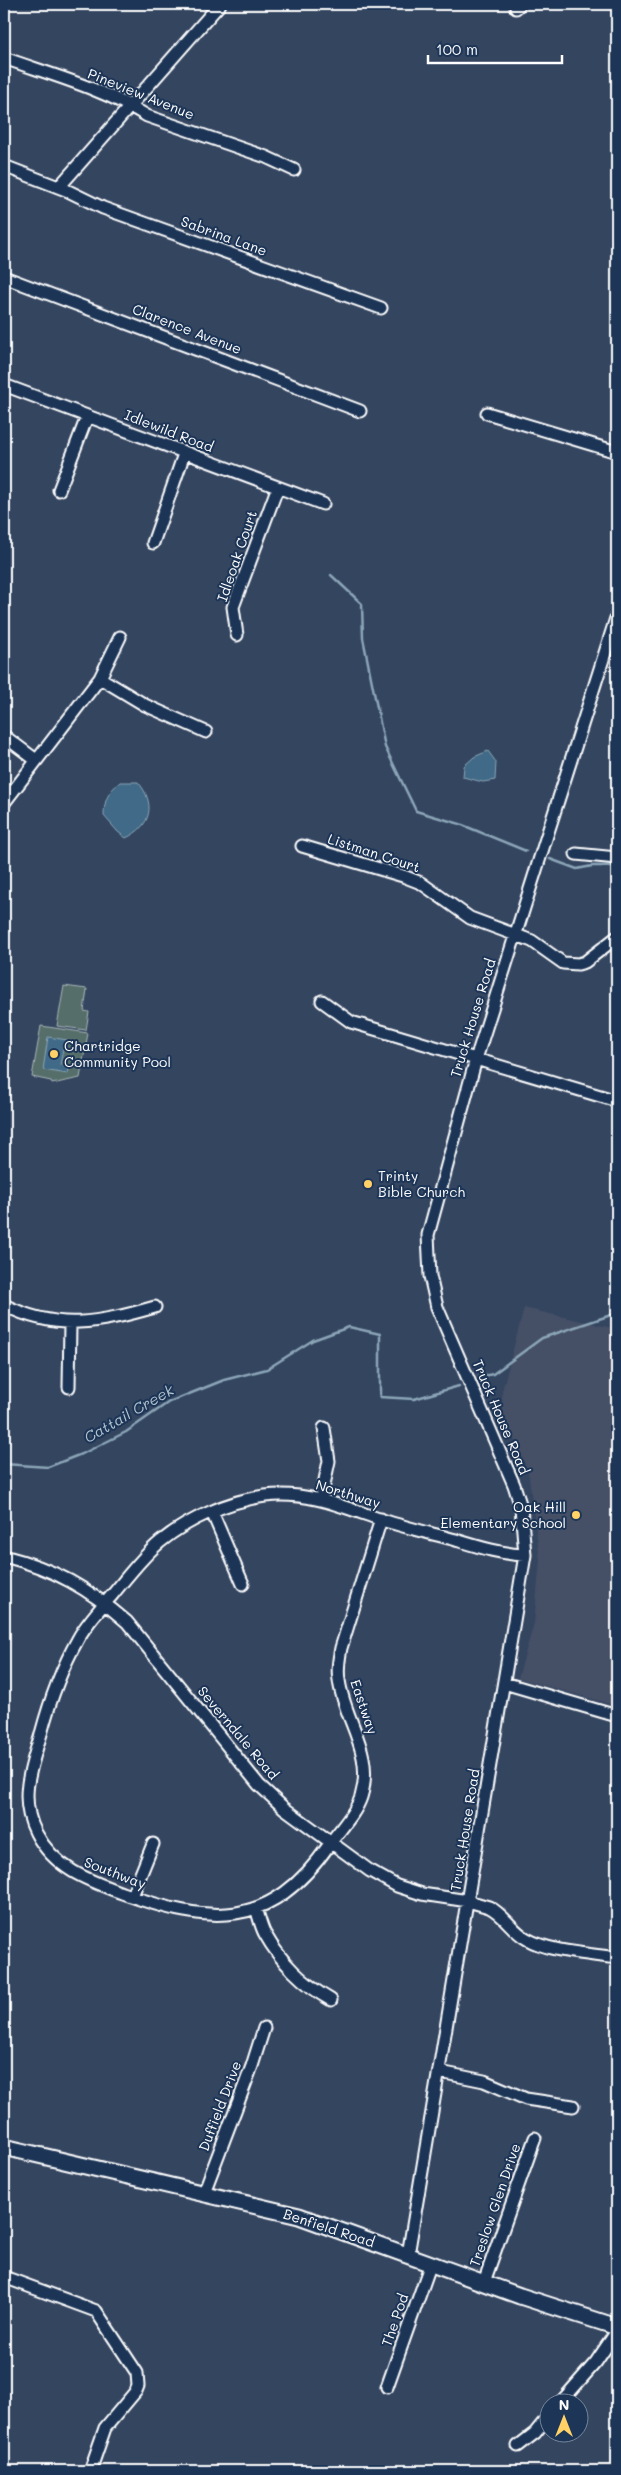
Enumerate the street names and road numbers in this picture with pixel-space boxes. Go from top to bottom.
street label: Pineview Avenue [85,63,197,124]
street label: Sabrina Lane [178,211,270,260]
street label: Clarence Avenue [130,299,244,358]
street label: Idlewild Road [122,405,217,456]
street label: Idleoak Court [212,508,261,604]
street label: Listman Court [326,829,423,876]
street label: Truck House Road [445,956,500,1080]
street label: Truck House Road [469,1356,534,1477]
street label: Northway [314,1475,383,1512]
street label: Eastway [346,1677,383,1737]
street label: Severndale Road [194,1682,283,1784]
street label: Truck House Road [445,1767,484,1892]
street label: Southway [82,1852,149,1893]
street label: Duffield Drive [194,2058,245,2154]
street label: Treslow Glen Drive [465,2141,525,2269]
street label: Benfield Road [281,2204,378,2251]
street label: The Pod [377,2291,412,2349]

